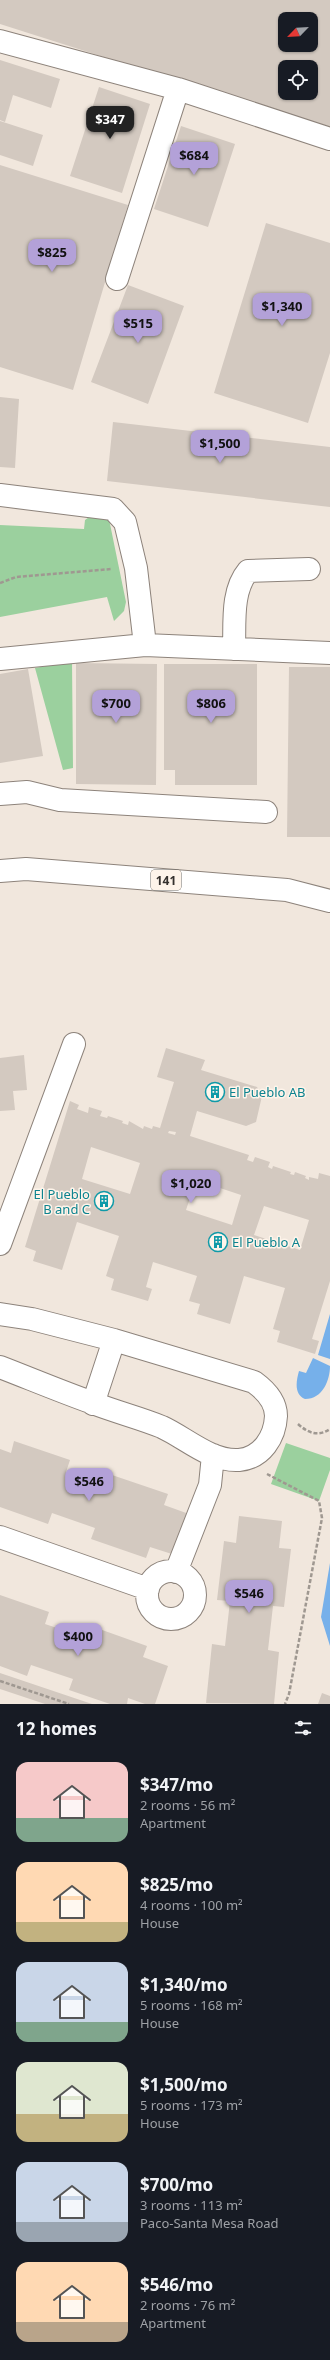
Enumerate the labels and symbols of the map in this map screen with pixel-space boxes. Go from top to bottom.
north arrow [278,12,318,52]
pin: $347 [86,106,134,140]
pin: $684 [170,142,218,176]
pin: $825 [28,239,76,273]
pin: $1,340 [249,293,315,327]
pin: $515 [114,310,162,344]
pin: $1,500 [187,430,253,464]
pin: $700 [92,690,140,724]
pin: $806 [187,690,235,724]
road number: 141 [151,870,181,890]
building icon: El Pueblo AB [204,1081,226,1103]
place label: El Pueblo AB [229,1083,306,1101]
pin: $1,020 [158,1170,224,1204]
place label: El Pueblo B and C [34,1185,90,1218]
building icon: El Pueblo B and C [93,1190,115,1212]
building icon: El Pueblo A [207,1231,229,1253]
place label: El Pueblo A [232,1233,301,1251]
pin: $546 [65,1468,113,1502]
pin: $546 [225,1580,273,1614]
pin: $400 [54,1623,102,1657]

